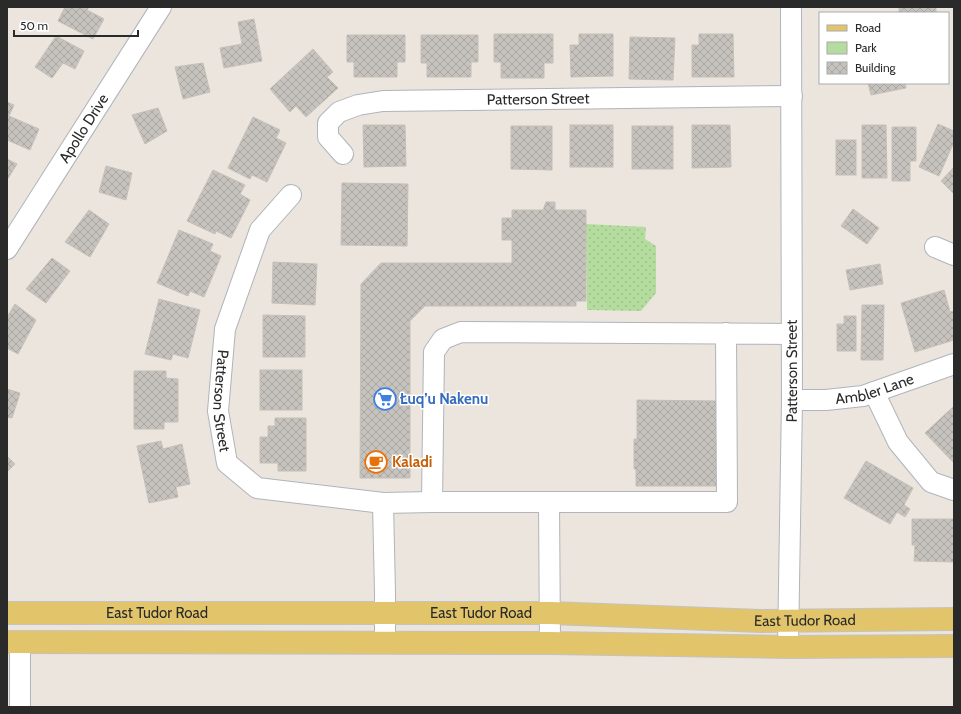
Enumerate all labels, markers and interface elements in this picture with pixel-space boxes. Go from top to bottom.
scale bar [14,12,138,38]
legend [819,12,949,84]
text: 50 m [20,18,48,33]
text: Road [855,20,881,35]
text: Park [855,40,877,55]
text: Building [855,60,897,75]
street label: Patterson Street [487,89,590,109]
street label: Apollo Drive [55,90,113,166]
street label: Patterson Street [783,320,801,423]
street label: Patterson Street [209,349,234,453]
street label: Ambler Lane [835,370,916,408]
supermarket icon: Łuq’u Nakenu [372,386,398,412]
place label: Łuq’u Nakenu [400,390,488,408]
cafe icon: Kaladi [363,449,389,475]
place label: Kaladi [392,453,432,471]
street label: East Tudor Road [106,604,208,622]
street label: East Tudor Road [430,604,532,622]
street label: East Tudor Road [754,611,856,630]

